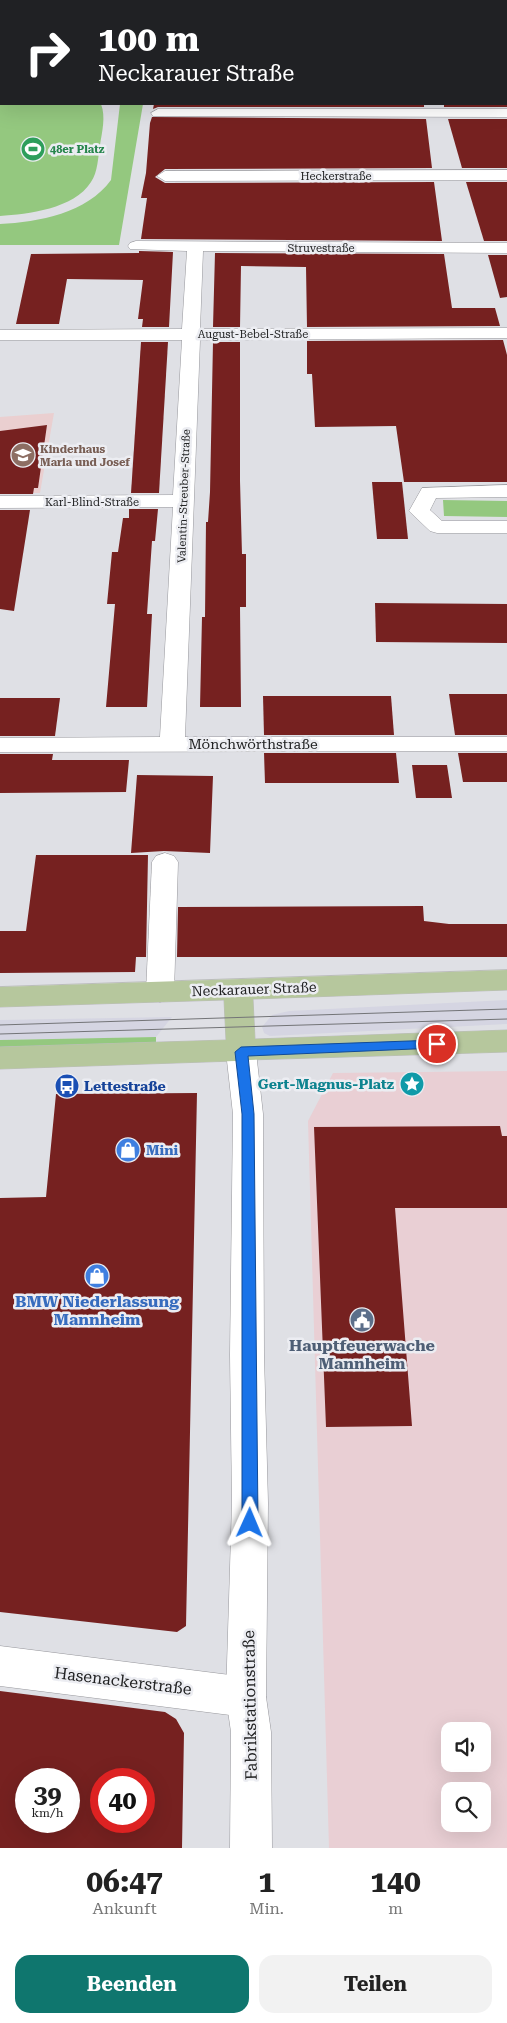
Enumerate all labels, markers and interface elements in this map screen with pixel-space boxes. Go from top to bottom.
text: 100 m [98,19,199,60]
icon: right [15,20,80,85]
text: Neckarauer Straße [98,61,294,86]
sports icon: 48er Platz [20,136,46,162]
place label: 48er Platz [50,143,105,156]
street label: Heckerstraße [300,170,372,183]
street label: Struvestraße [287,242,355,255]
street label: August-Bebel-Straße [198,328,308,341]
street label: Valentin-Streuber-Straße [175,429,193,563]
school or university icon: Kinderhaus Maria und Josef [10,442,36,468]
place label: Kinderhaus Maria und Josef [40,443,130,469]
street label: Karl-Blind-Straße [45,496,139,509]
street label: Mönchwörthstraße [188,736,318,752]
street label: Neckarauer Straße [191,979,317,999]
pin [416,1023,458,1065]
icon: arrive [423,1030,451,1058]
place icon: Gert-Magnus-Platz [399,1071,425,1097]
bus stop icon: Lettestraße [54,1073,80,1099]
place label: Gert-Magnus-Platz [258,1076,394,1092]
place label: Lettestraße [84,1078,166,1094]
shop icon: Mini [115,1137,141,1163]
place label: Mini [146,1142,179,1158]
shop icon: BMW Niederlassung Mannheim [84,1263,110,1289]
place label: BMW Niederlassung Mannheim [15,1292,179,1329]
public building icon: Hauptfeuerwache Mannheim [349,1307,375,1333]
place label: Hauptfeuerwache Mannheim [289,1336,435,1373]
position arrow [223,1496,275,1548]
street label: Fabrikstationstraße [239,1630,261,1780]
street label: Hasenackerstraße [53,1663,193,1699]
map controls [441,1722,491,1832]
button: sound [441,1722,491,1772]
speed limit sign: 40 [90,1768,155,1833]
text: 39 [33,1780,62,1809]
button: search [441,1782,491,1832]
text: km/h [31,1806,64,1820]
text: 06:47 [86,1864,163,1899]
text: 1 [258,1864,275,1899]
text: 140 [370,1864,421,1899]
text: Ankunft [93,1899,157,1918]
text: Min. [249,1899,284,1918]
text: m [388,1899,403,1918]
button: Beenden [15,1955,249,2013]
button: Teilen [259,1955,492,2013]

